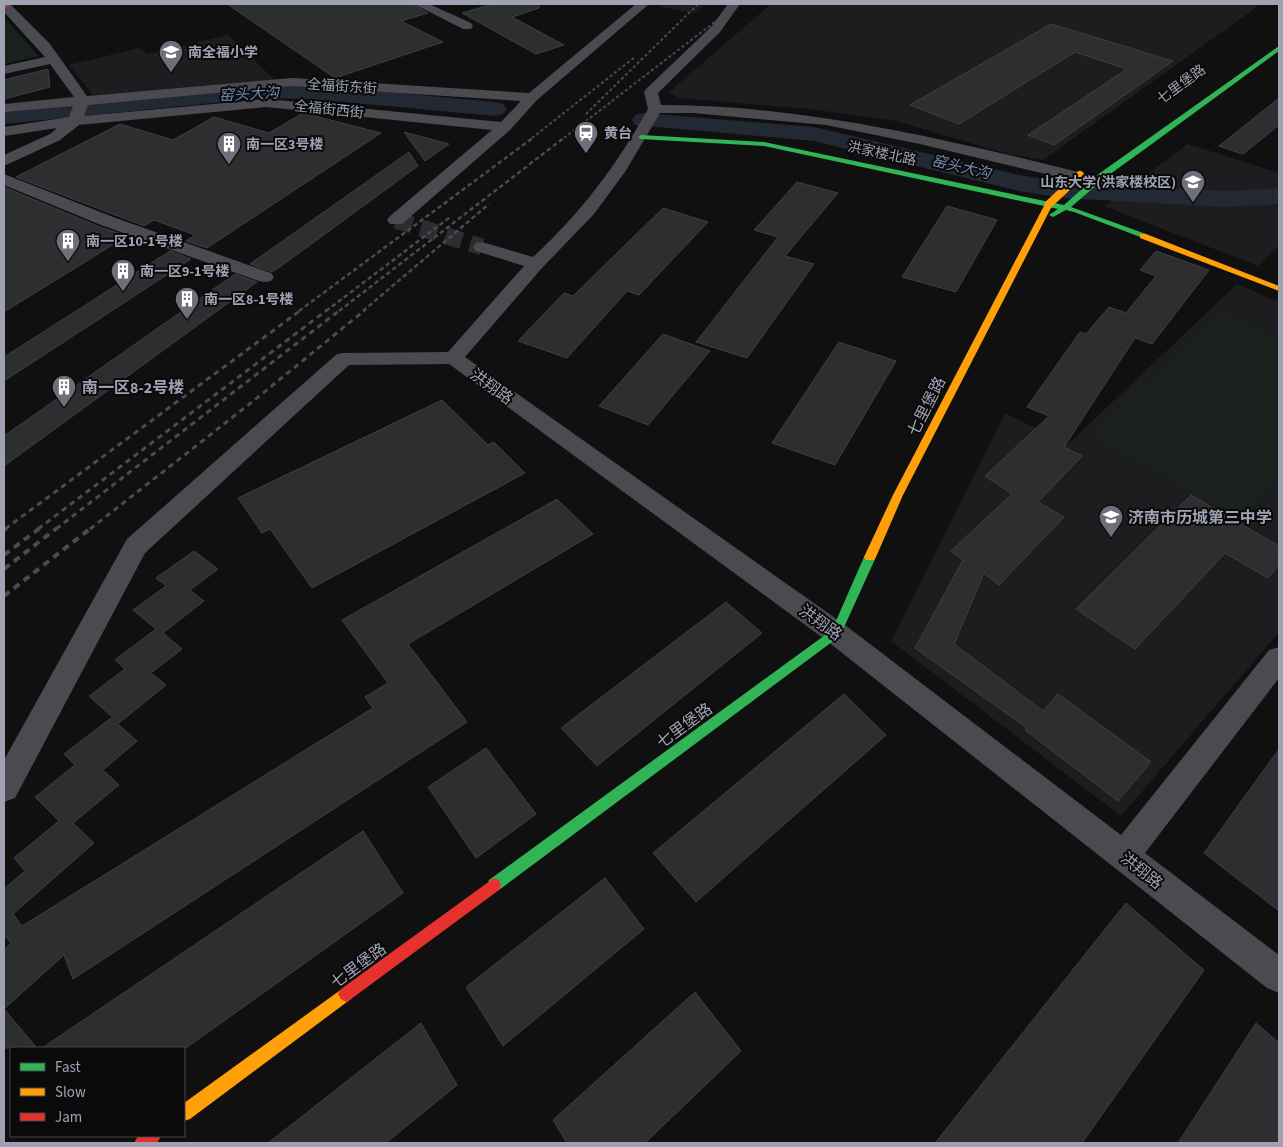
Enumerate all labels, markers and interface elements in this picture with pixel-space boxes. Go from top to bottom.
school or university icon: 南全福小学 [158,39,184,73]
place label: 南全福小学 [188,43,258,63]
street label: 七里堡路 [1153,60,1210,109]
street label: 全福街东街 [306,75,378,99]
water label: 窑头大沟 [219,82,282,107]
street label: 全福街西街 [293,96,365,124]
station icon: 黄台 [573,120,599,154]
place label: 黄台 [604,124,632,144]
building icon: 南一区3号楼 [216,131,242,165]
place label: 南一区3号楼 [246,135,323,155]
street label: 洪家楼北路 [845,137,918,171]
water label: 窑头大沟 [929,151,994,185]
school or university icon: 山东大学(洪家楼校区) [1180,169,1206,203]
place label: 山东大学(洪家楼校区) [1040,173,1176,193]
building icon: 南一区10-1号楼 [55,228,81,262]
place label: 南一区10-1号楼 [86,232,183,252]
building icon: 南一区9-1号楼 [110,258,136,292]
place label: 南一区9-1号楼 [140,262,229,282]
building icon: 南一区8-1号楼 [174,286,200,320]
place label: 南一区8-1号楼 [204,290,293,310]
street label: 洪翔路 [466,364,517,410]
street label: 七里堡路 [903,373,951,440]
building icon: 南一区8-2号楼 [51,374,77,408]
place label: 南一区8-2号楼 [82,377,184,399]
school or university icon: 济南市历城第三中学 [1098,504,1124,538]
place label: 济南市历城第三中学 [1128,507,1272,529]
street label: 洪翔路 [795,600,846,646]
street label: 七里堡路 [652,698,717,754]
street label: 洪翔路 [1116,847,1167,894]
street label: 七里堡路 [326,938,391,994]
legend [10,1047,185,1137]
text: Fast [55,1057,81,1078]
text: Slow [55,1082,86,1103]
text: Jam [55,1107,82,1128]

